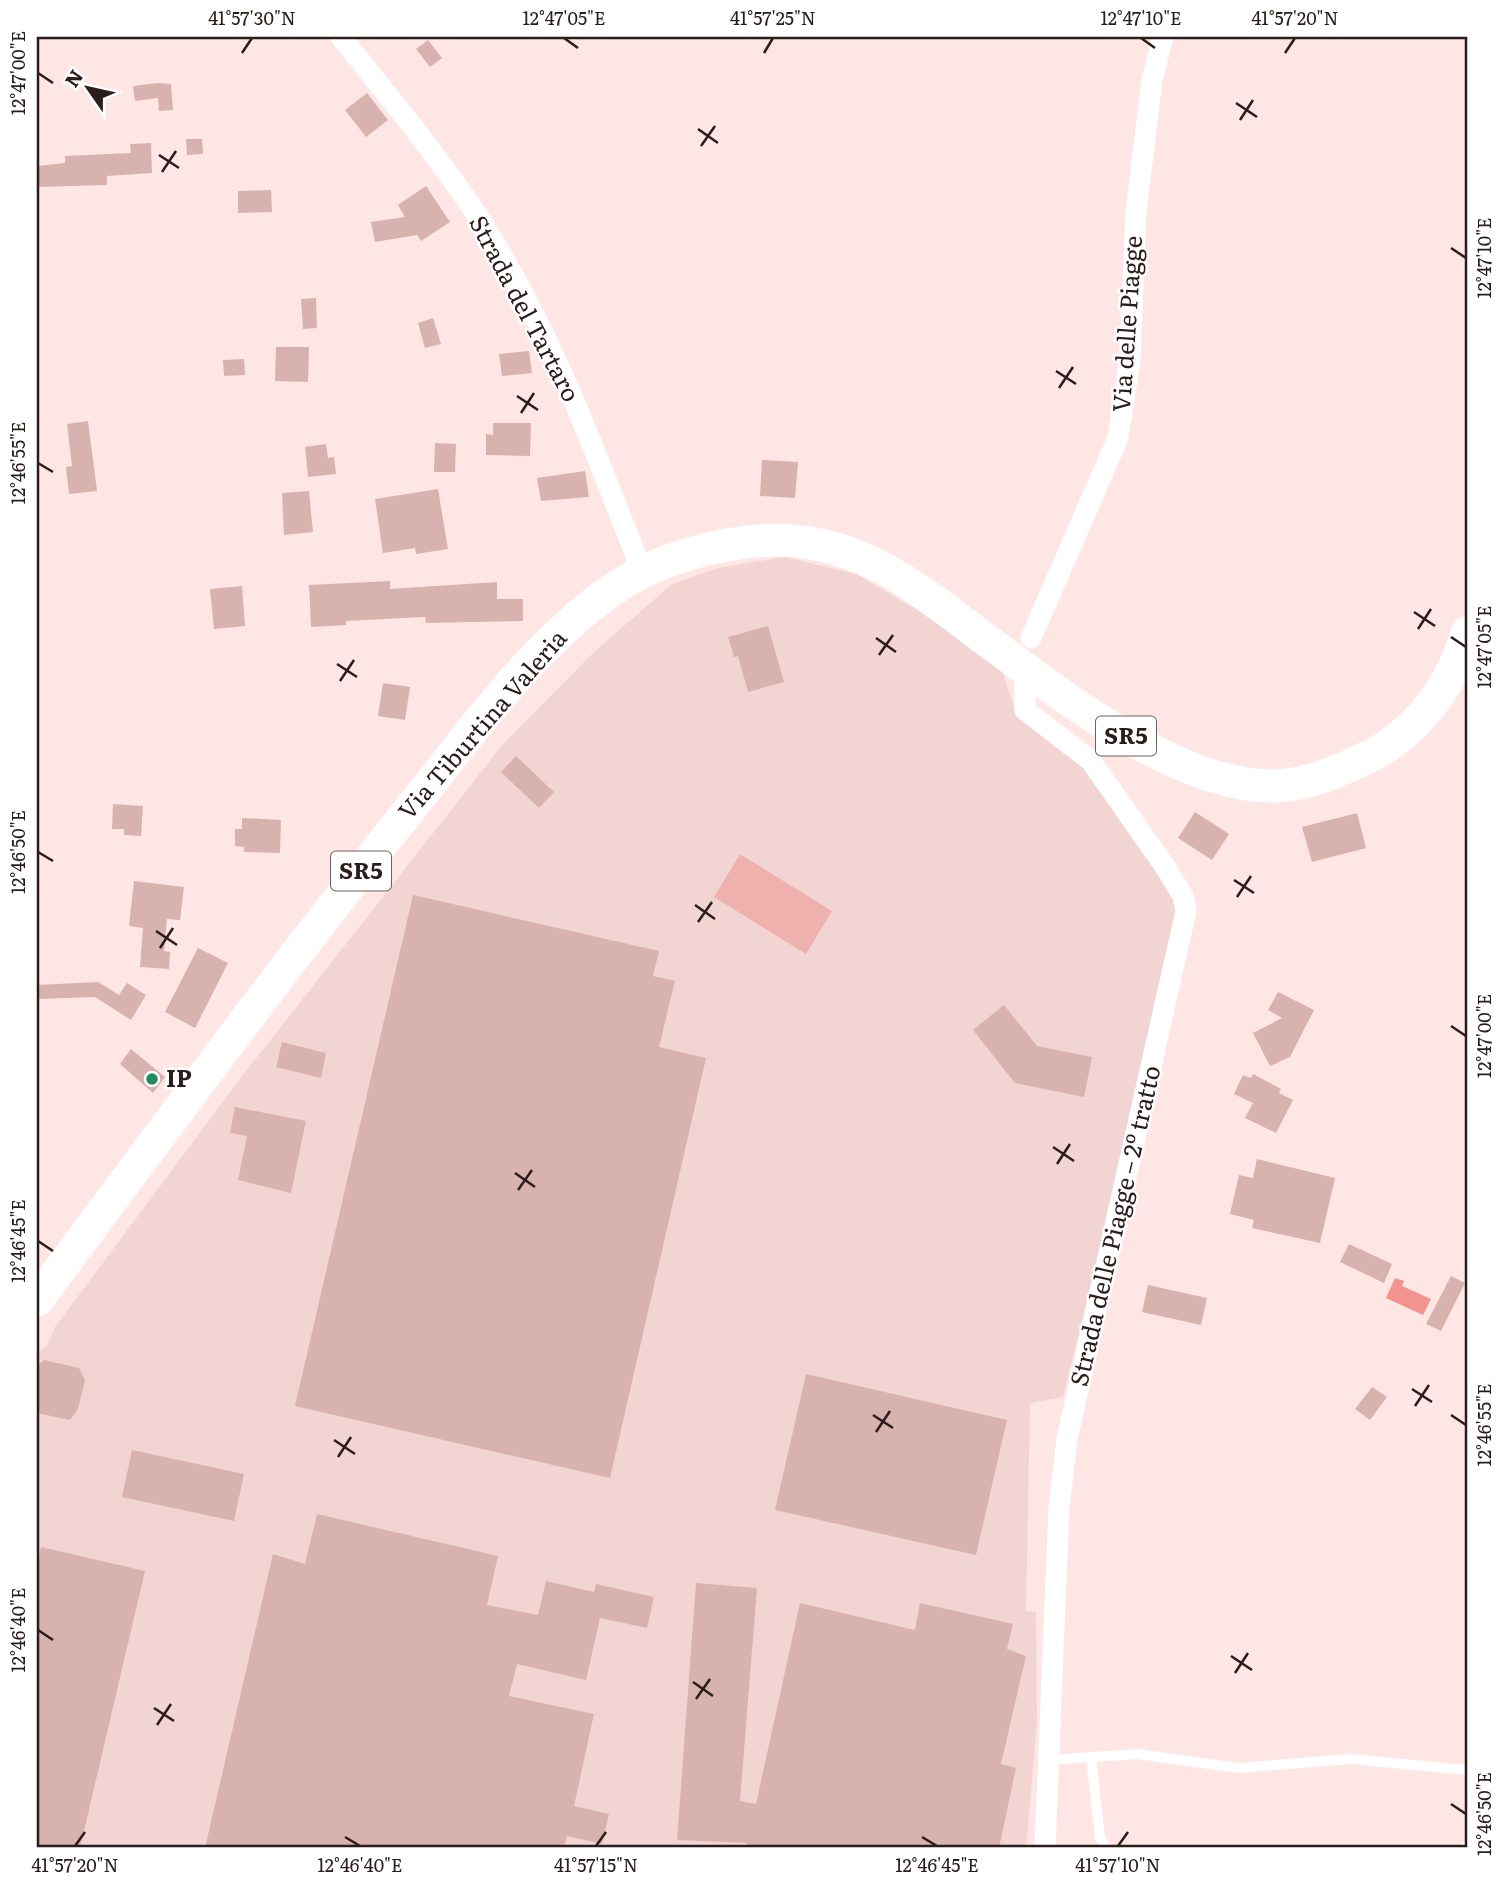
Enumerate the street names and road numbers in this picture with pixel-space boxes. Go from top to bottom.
street label: Strada del Tartaro [462,208,590,407]
street label: Via delle Piagge [1102,234,1149,413]
street label: Via Tiburtina Valeria [389,621,574,826]
road number: SR5 [1096,716,1156,756]
road number: SR5 [331,852,391,890]
street label: Strada delle Piagge – 2º tratto [1060,1061,1168,1389]

